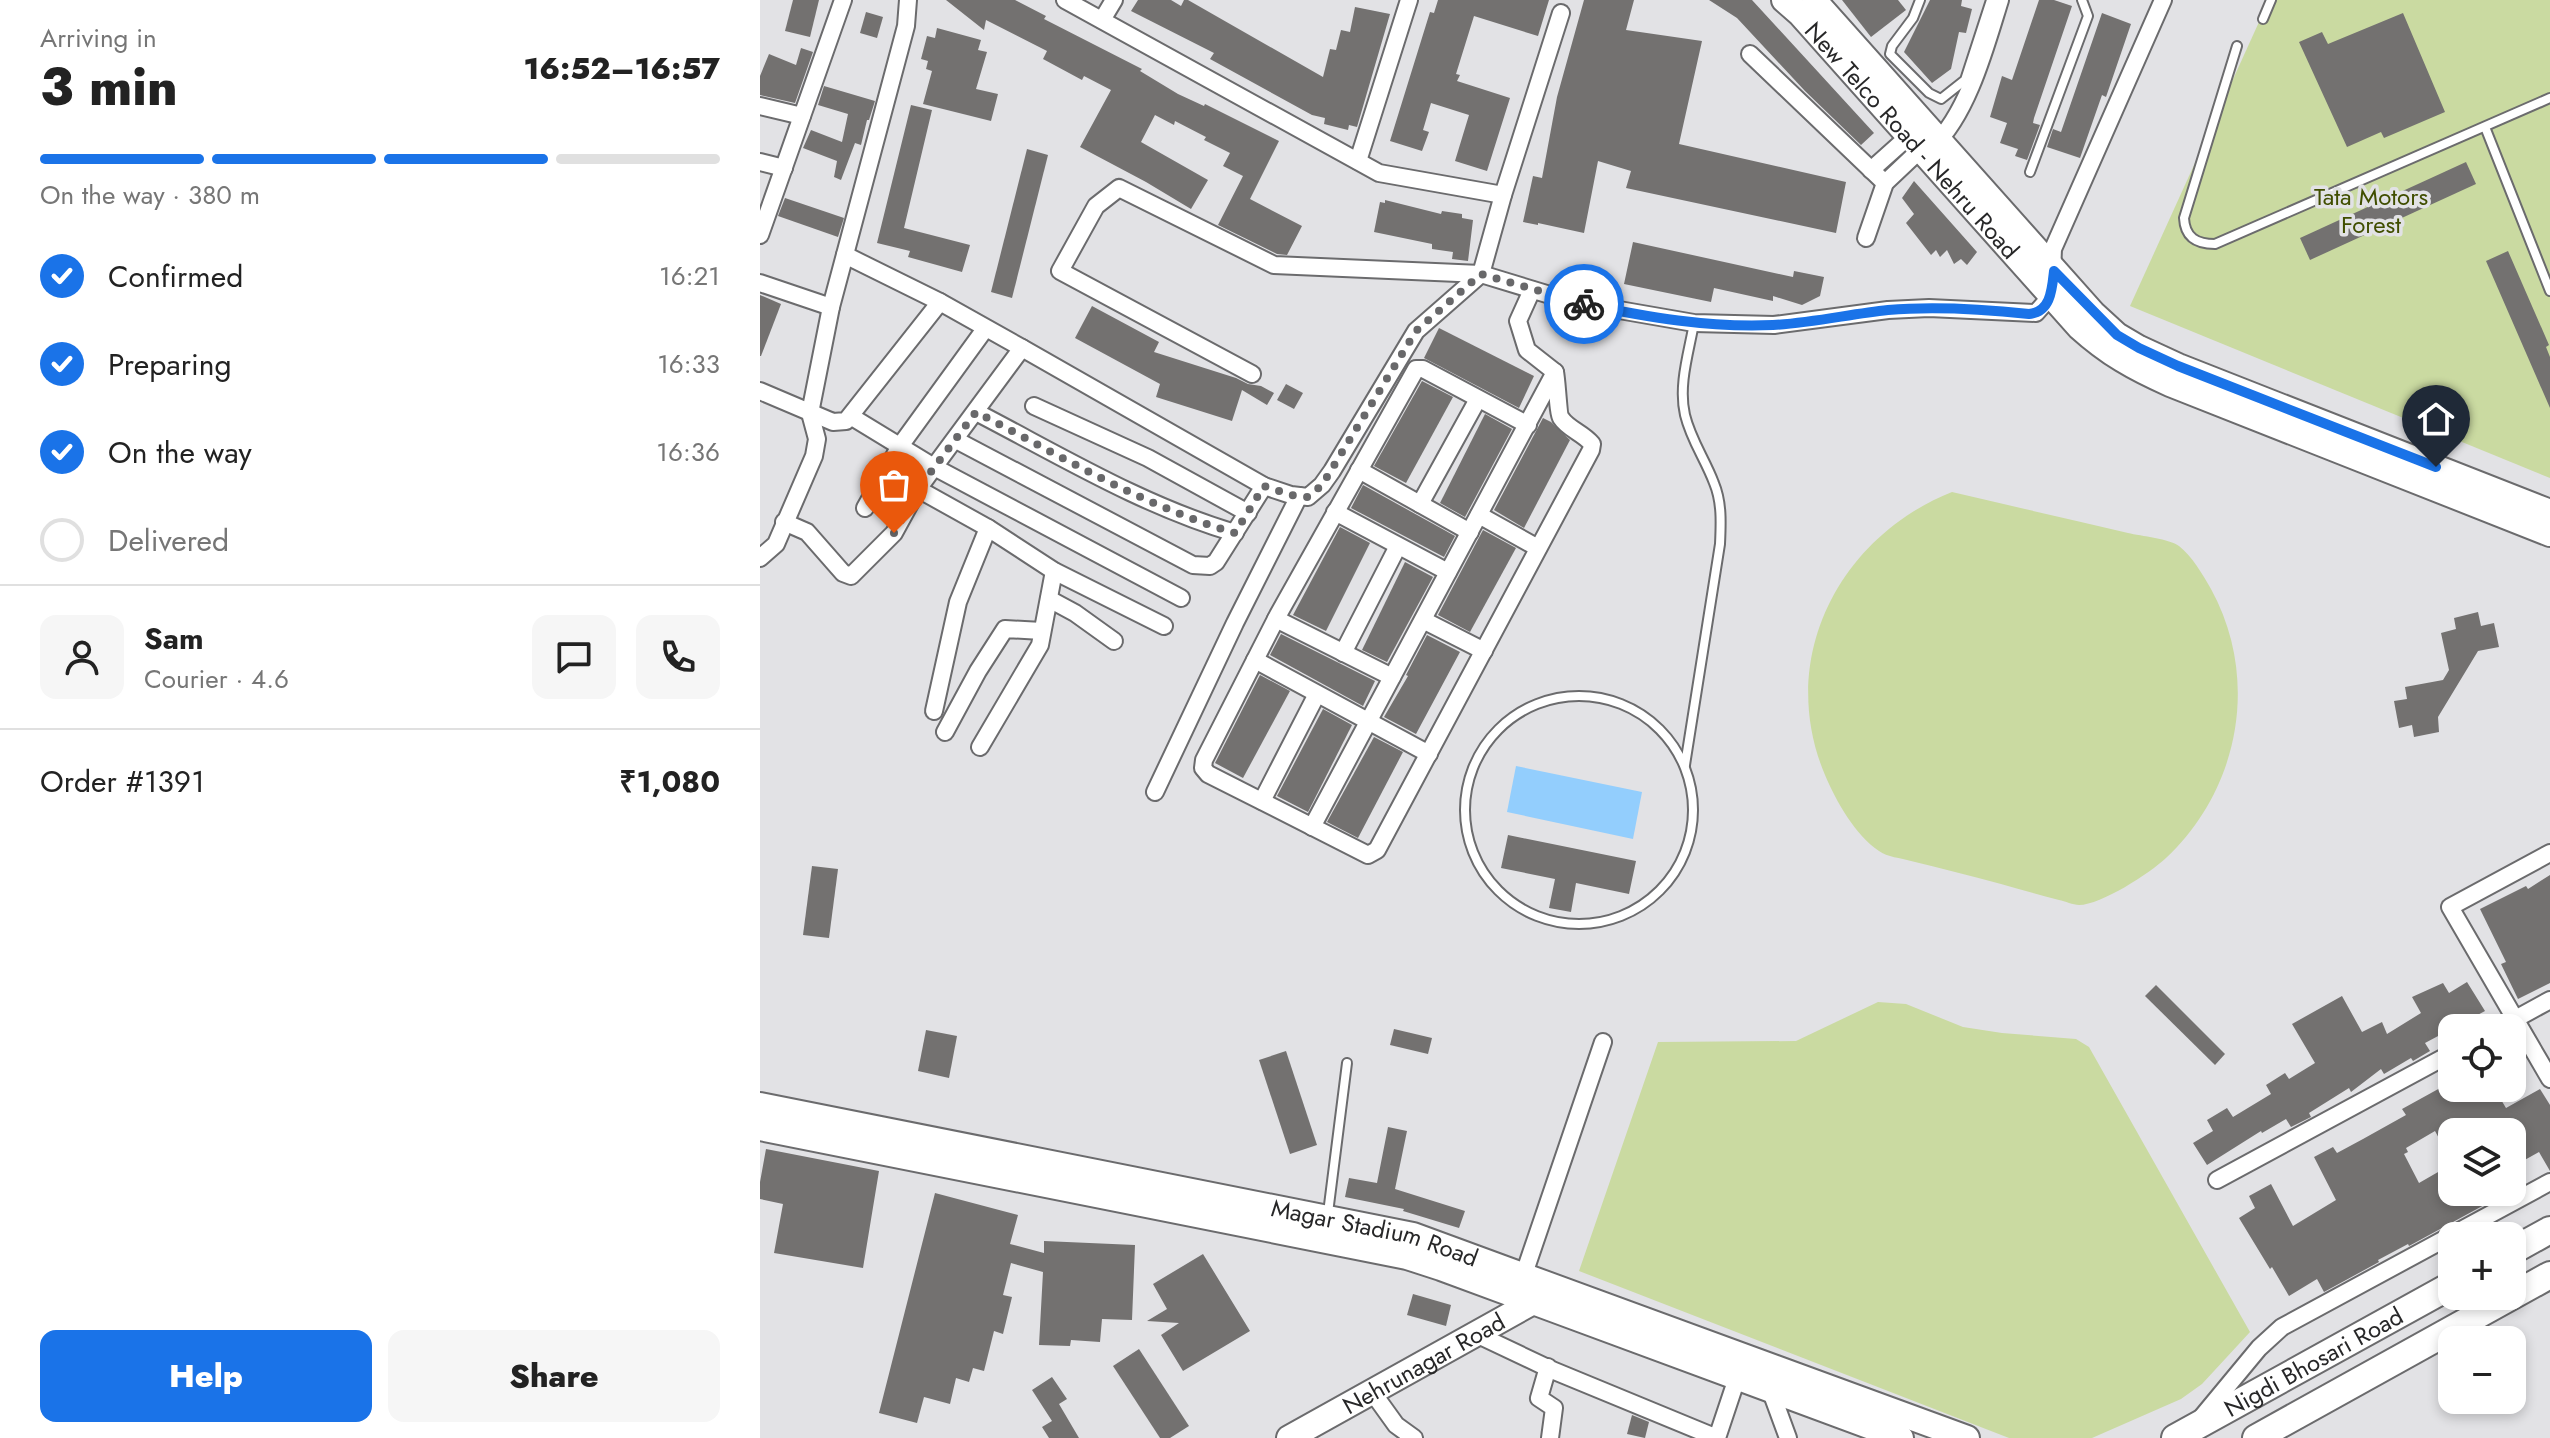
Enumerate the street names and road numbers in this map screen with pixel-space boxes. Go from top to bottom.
street label: New Telco Road - Nehru Road [1797,14,2028,266]
street label: Magar Stadium Road [1268,1190,1483,1275]
street label: Nigdi Bhosari Road [2218,1298,2409,1425]
street label: Nehrunagar Road [1336,1304,1511,1422]

